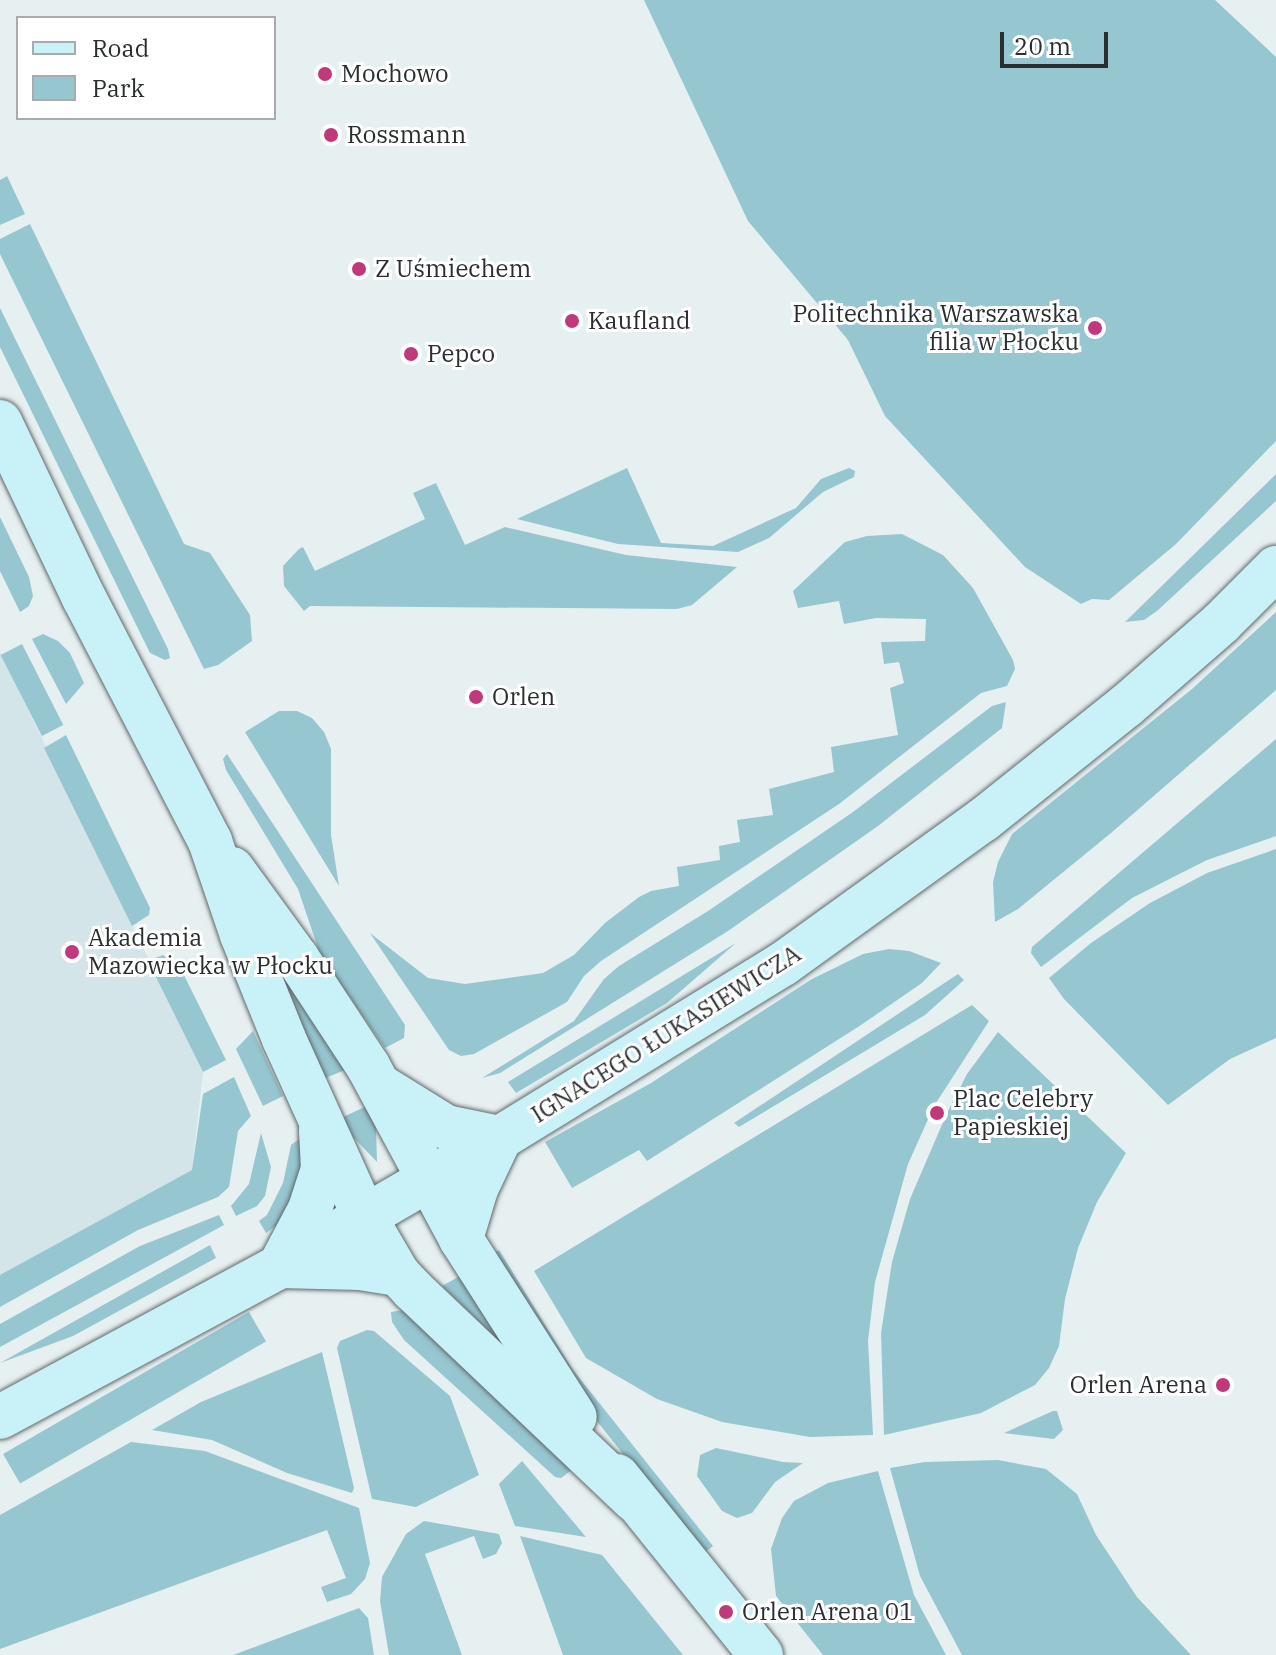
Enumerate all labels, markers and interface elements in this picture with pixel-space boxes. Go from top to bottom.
legend [16,16,276,120]
scale bar [1004,16,1112,66]
text: 20 m [1014,30,1071,62]
text: Road [92,32,149,64]
place label: Mochowo [341,60,448,88]
marker: Mochowo [316,65,334,83]
text: Park [92,72,144,104]
place label: Rossmann [347,121,466,149]
marker: Rossmann [322,126,340,144]
place label: Z Uśmiechem [375,255,531,283]
marker: Z Uśmiechem [350,260,368,278]
place label: Politechnika Warszawska filia w Płocku [793,300,1079,356]
place label: Kaufland [588,307,691,335]
marker: Kaufland [563,312,581,330]
marker: Politechnika Warszawska filia w Płocku [1086,319,1104,337]
place label: Pepco [427,340,495,368]
marker: Pepco [402,345,420,363]
place label: Orlen [492,683,555,711]
marker: Orlen [467,688,485,706]
place label: Akademia Mazowiecka w Płocku [88,924,333,980]
street label: IGNACEGO ŁUKASIEWICZA [526,939,806,1129]
marker: Akademia Mazowiecka w Płocku [63,943,81,961]
place label: Plac Celebry Papieskiej [953,1085,1093,1141]
marker: Plac Celebry Papieskiej [928,1104,946,1122]
place label: Orlen Arena [1070,1371,1207,1399]
marker: Orlen Arena [1214,1376,1232,1394]
place label: Orlen Arena 01 [742,1598,914,1626]
marker: Orlen Arena 01 [717,1603,735,1621]

